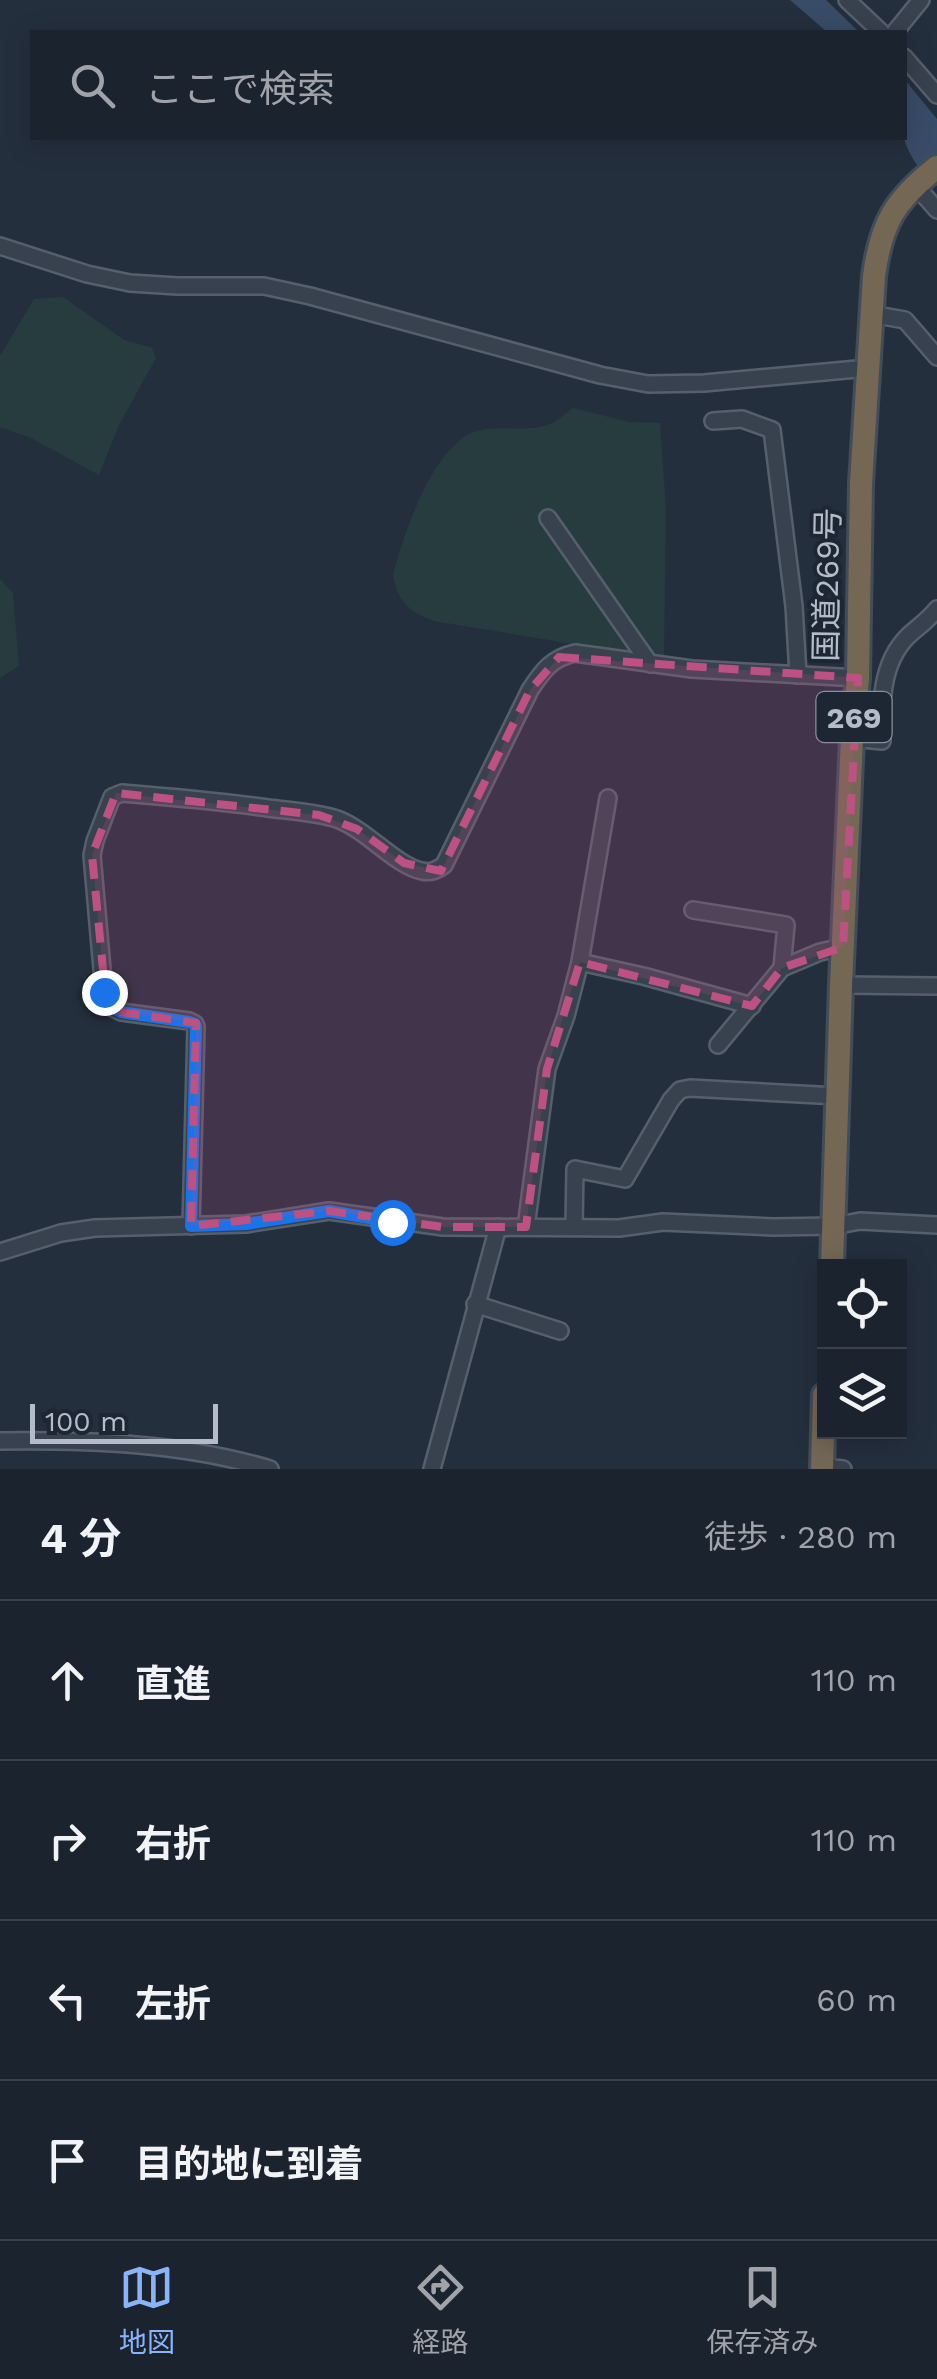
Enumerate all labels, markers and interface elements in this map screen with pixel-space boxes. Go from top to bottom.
search box [30,30,907,140]
icon: search [65,58,120,113]
text: ここで検索 [145,67,335,111]
street label: 国道269号 [807,508,847,662]
road number: 269 [816,692,892,742]
route end [82,970,128,1016]
route start [370,1200,416,1246]
map controls [817,1259,907,1439]
button: locate [817,1259,907,1349]
button: layers [817,1349,907,1439]
scale bar [30,1399,218,1444]
text: 100 m [45,1405,127,1438]
text: 4 分 [40,1514,121,1563]
text: 徒歩 · 280 m [704,1518,897,1556]
icon: ahead [40,1653,95,1708]
text: 110 m [811,1661,897,1699]
text: 直進 [135,1662,211,1706]
icon: right [40,1813,95,1868]
text: 110 m [811,1821,897,1859]
text: 右折 [135,1822,211,1866]
icon: left [40,1973,95,2028]
text: 60 m [816,1981,897,2019]
text: 左折 [135,1982,211,2026]
icon: arrive [40,2133,95,2188]
text: 目的地に到着 [135,2142,363,2186]
tab: 地図 [119,2260,175,2360]
tab: 経路 [412,2260,468,2360]
tab: 保存済み [706,2260,818,2360]

